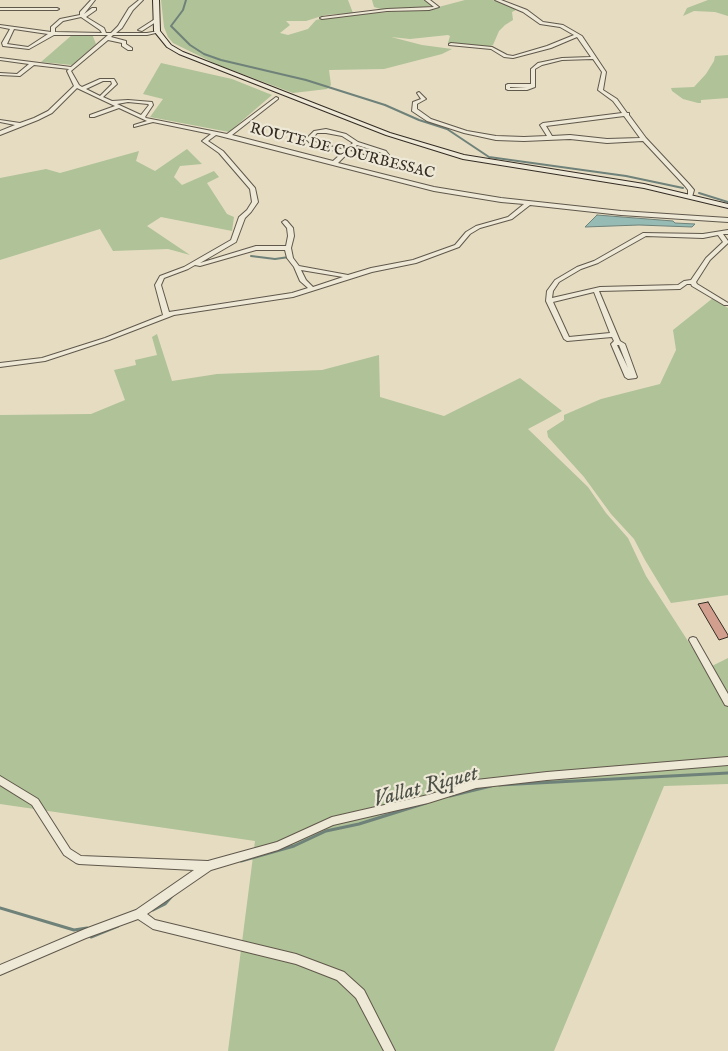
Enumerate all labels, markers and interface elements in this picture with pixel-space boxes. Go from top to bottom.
street label: ROUTE DE COURBESSAC [248,120,436,184]
water label: Vallat Riquet [371,761,481,815]

